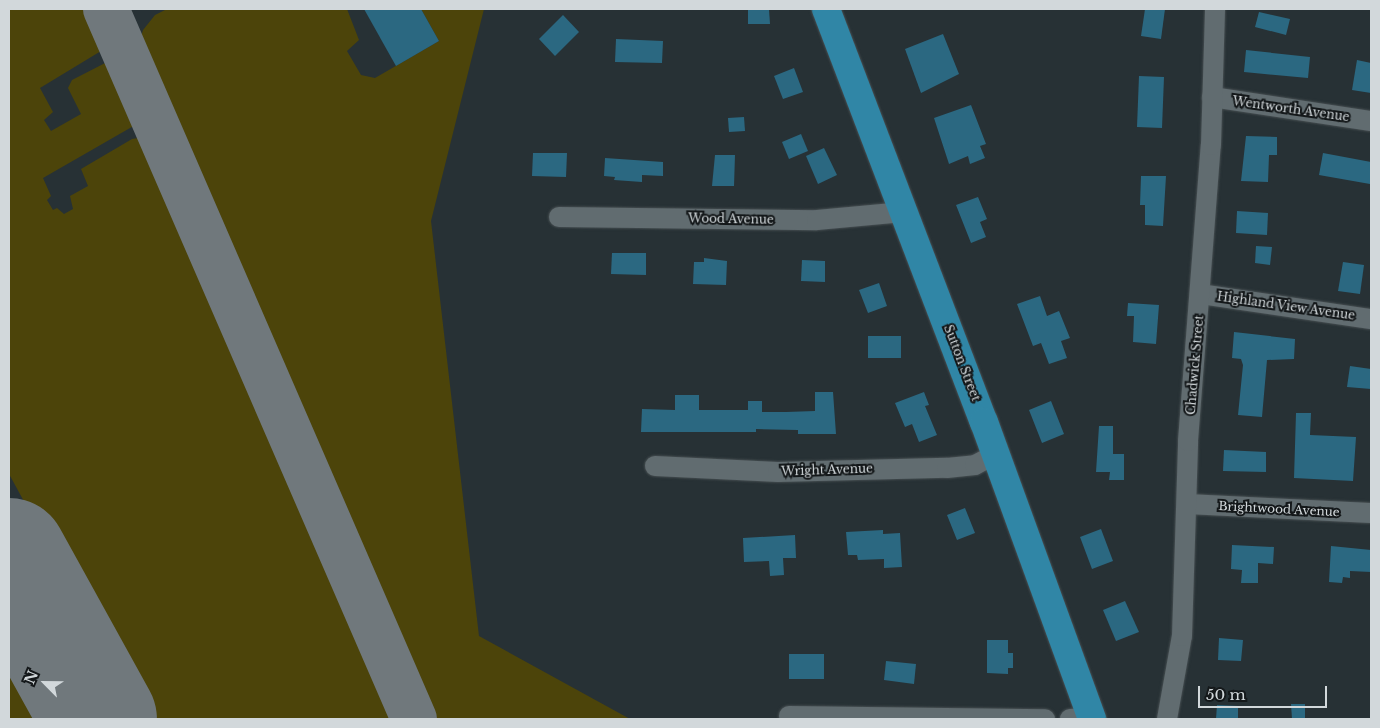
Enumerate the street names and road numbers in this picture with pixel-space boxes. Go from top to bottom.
street label: Wentworth Avenue [1231,94,1351,124]
street label: Wood Avenue [688,211,774,227]
street label: Highland View Avenue [1215,289,1357,323]
street label: Chadwick Street [1183,314,1207,416]
street label: Sutton Street [941,323,983,403]
street label: Wright Avenue [781,461,873,479]
street label: Brightwood Avenue [1218,499,1340,519]

